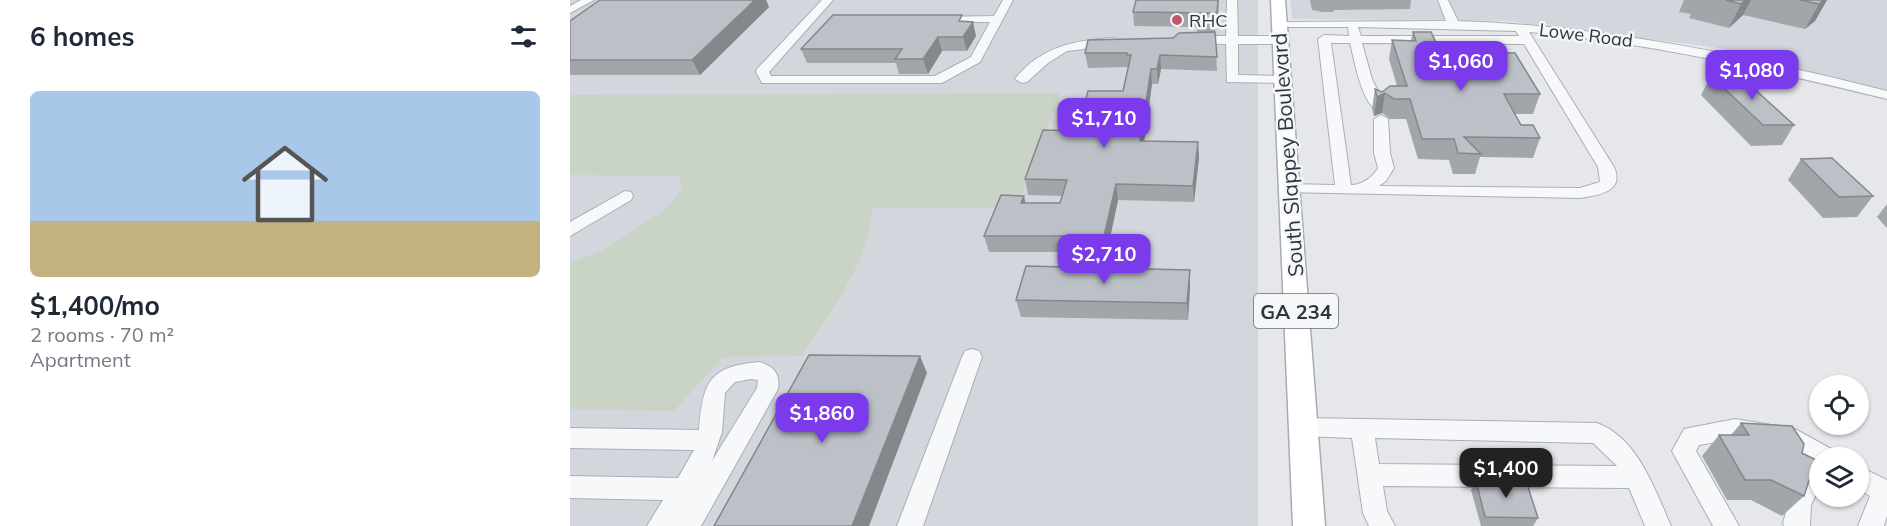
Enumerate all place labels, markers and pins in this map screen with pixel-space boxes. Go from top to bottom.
place label: RHC [1189,9,1228,32]
marker: RHC [1170,13,1184,27]
pin: $1,060 [1412,41,1510,92]
pin: $1,080 [1703,50,1801,101]
pin: $1,710 [1055,98,1153,149]
pin: $2,710 [1055,234,1153,285]
pin: $1,860 [773,393,871,444]
pin: $1,400 [1457,448,1555,499]

